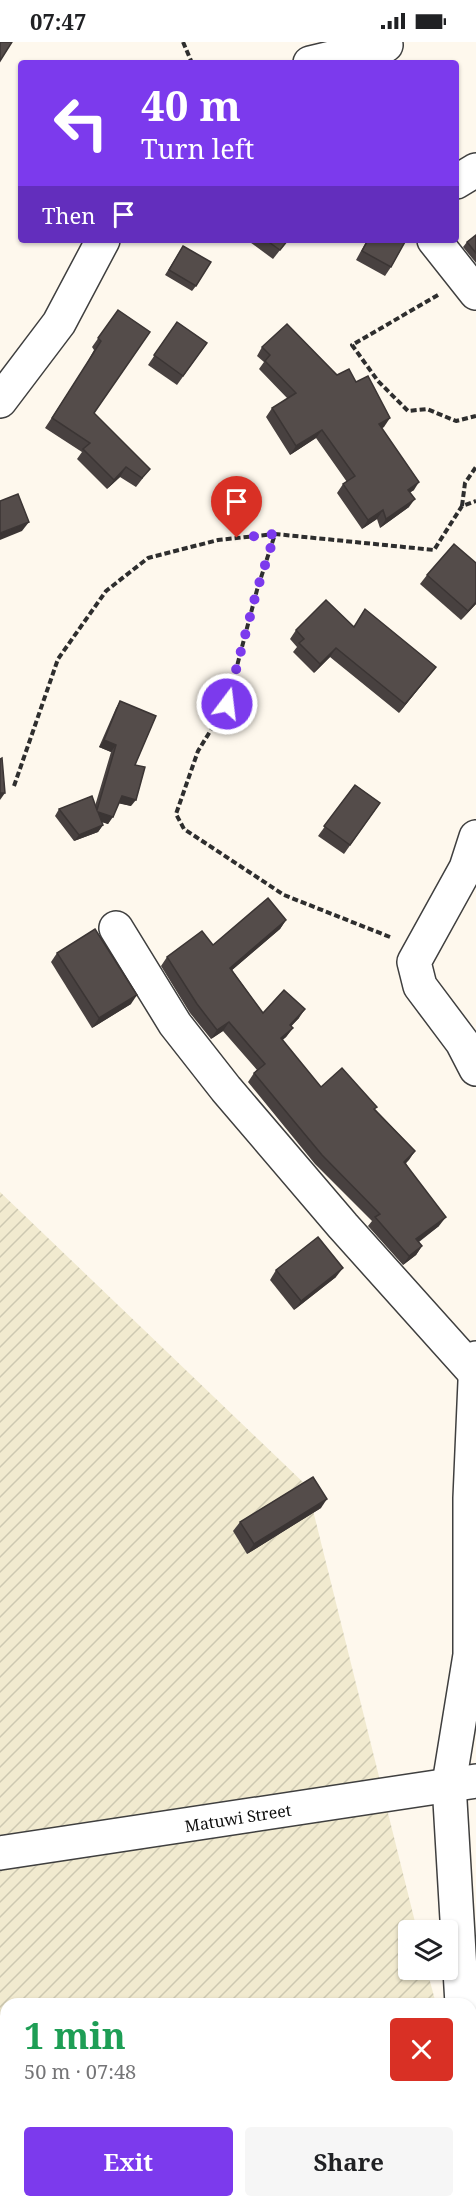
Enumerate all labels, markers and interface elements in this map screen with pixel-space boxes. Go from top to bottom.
text: 07:47 [30,6,86,36]
text: 40 m [141,76,241,133]
icon: left [42,84,120,162]
text: Turn left [141,130,254,167]
icon: arrive [107,198,140,231]
text: Then [42,200,95,230]
pin [211,476,262,538]
icon: arrive [220,485,253,518]
position arrow [195,672,259,736]
street label: Matuwi Street [183,1799,293,1837]
map controls [398,1920,458,1980]
button: layers [398,1920,458,1980]
text: 1 min [24,2011,126,2060]
button: close [390,2018,453,2081]
text: 50 m · 07:48 [24,2058,136,2085]
button: Exit [24,2127,233,2196]
button: Share [245,2127,453,2196]

